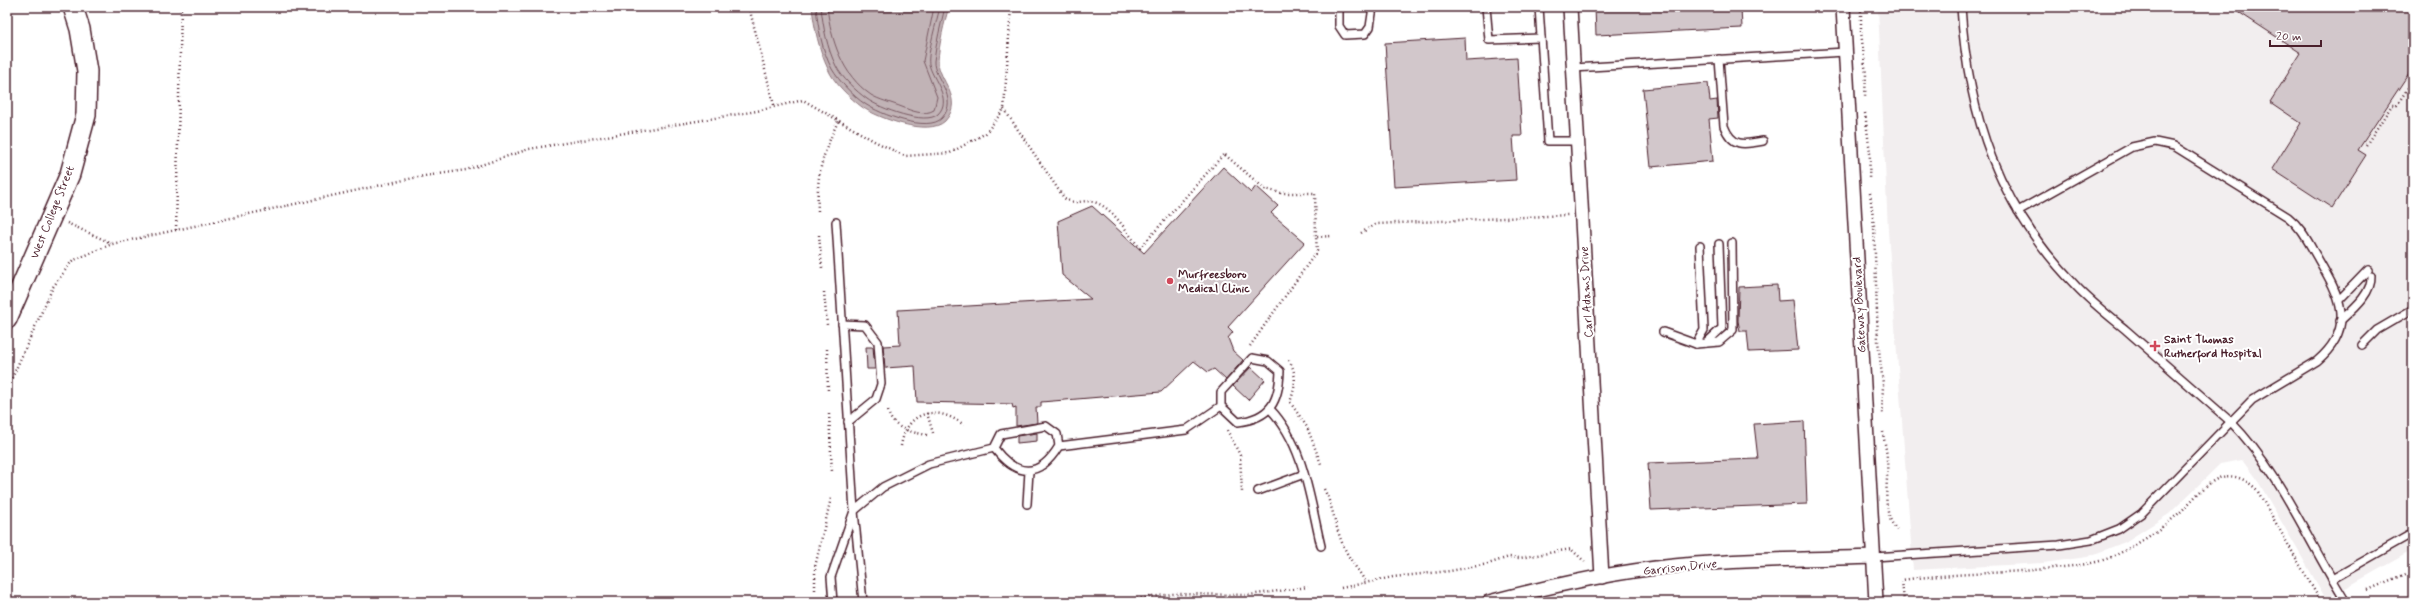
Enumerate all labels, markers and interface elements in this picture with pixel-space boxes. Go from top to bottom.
scale bar [2270,22,2321,48]
text: 20 m [2276,29,2302,45]
street label: West College Street [27,163,79,261]
street label: Carl Adams Drive [1577,246,1597,338]
street label: Gateway Boulevard [1849,257,1870,353]
place label: Murfreesboro Medical Clinic [1178,267,1250,297]
marker: Murfreesboro Medical Clinic [1165,276,1175,286]
place label: Saint Thomas Rutherford Hospital [2164,332,2262,363]
marker: Saint Thomas Rutherford Hospital [2149,340,2161,352]
street label: Garrison Drive [1642,556,1718,580]

